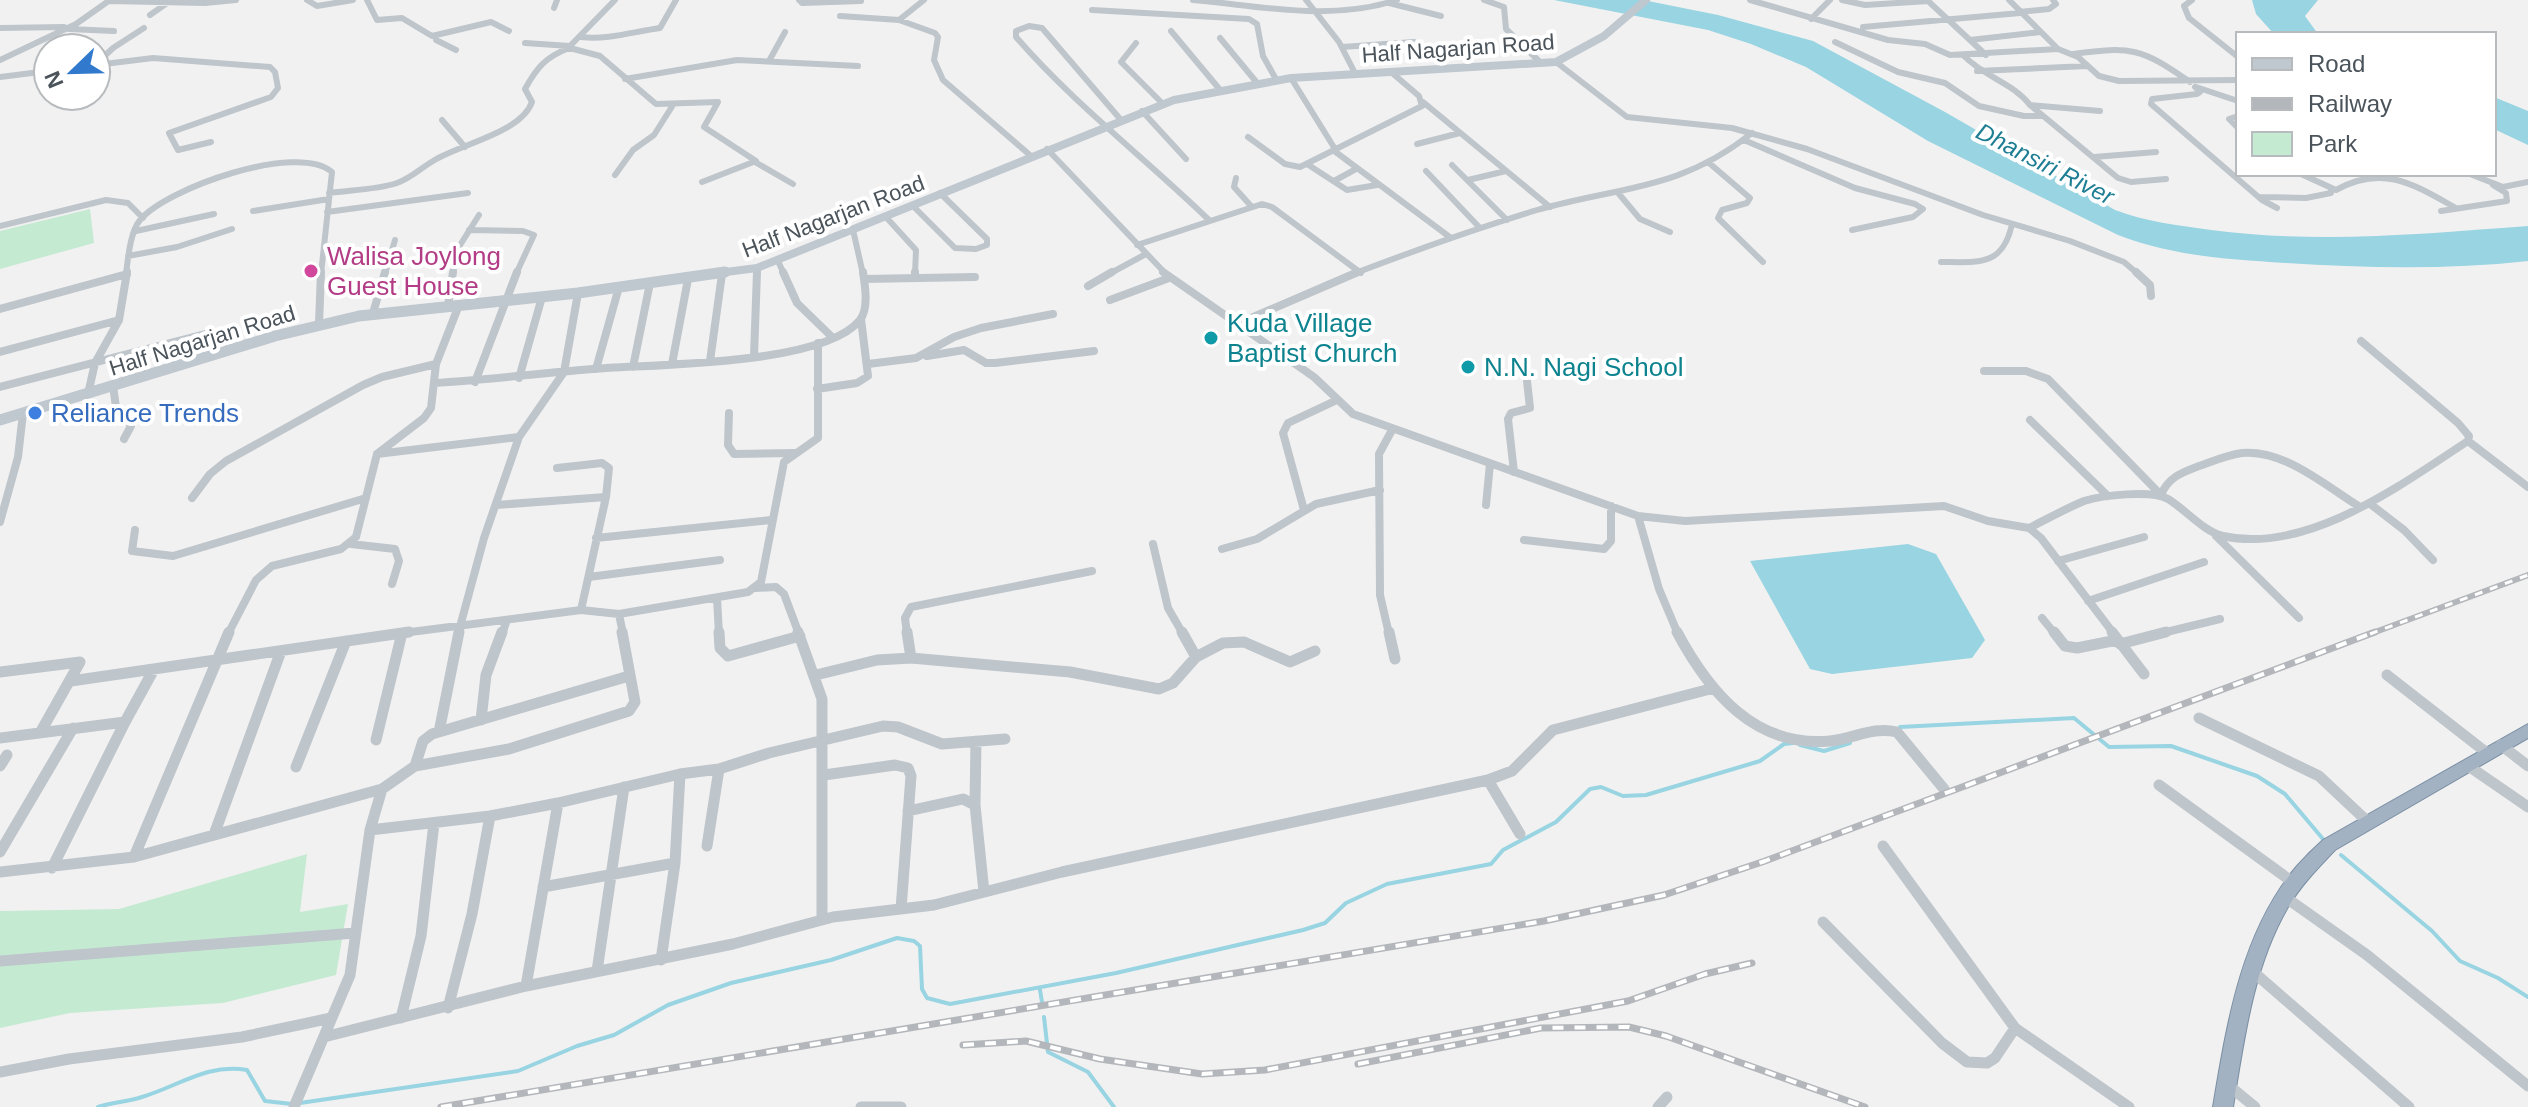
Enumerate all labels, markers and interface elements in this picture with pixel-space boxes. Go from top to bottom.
street label: Half Nagarjan Road [1361,29,1555,68]
north arrow [32,32,112,112]
legend [2236,32,2496,176]
text: Road [2308,50,2365,77]
text: N [39,67,69,92]
text: Railway [2308,90,2392,117]
water label: Dhansiri River [1972,117,2119,210]
text: Park [2308,130,2358,157]
street label: Half Nagarjan Road [738,170,928,263]
place label: Walisa Joylong Guest House [327,241,501,301]
marker: Walisa Joylong Guest House [302,262,320,280]
street label: Half Nagarjan Road [106,300,298,381]
place label: Kuda Village Baptist Church [1227,308,1398,368]
marker: Kuda Village Baptist Church [1202,329,1220,347]
place label: N.N. Nagi School [1484,352,1683,382]
marker: N.N. Nagi School [1459,358,1477,376]
place label: Reliance Trends [51,398,239,428]
marker: Reliance Trends [26,404,44,422]

